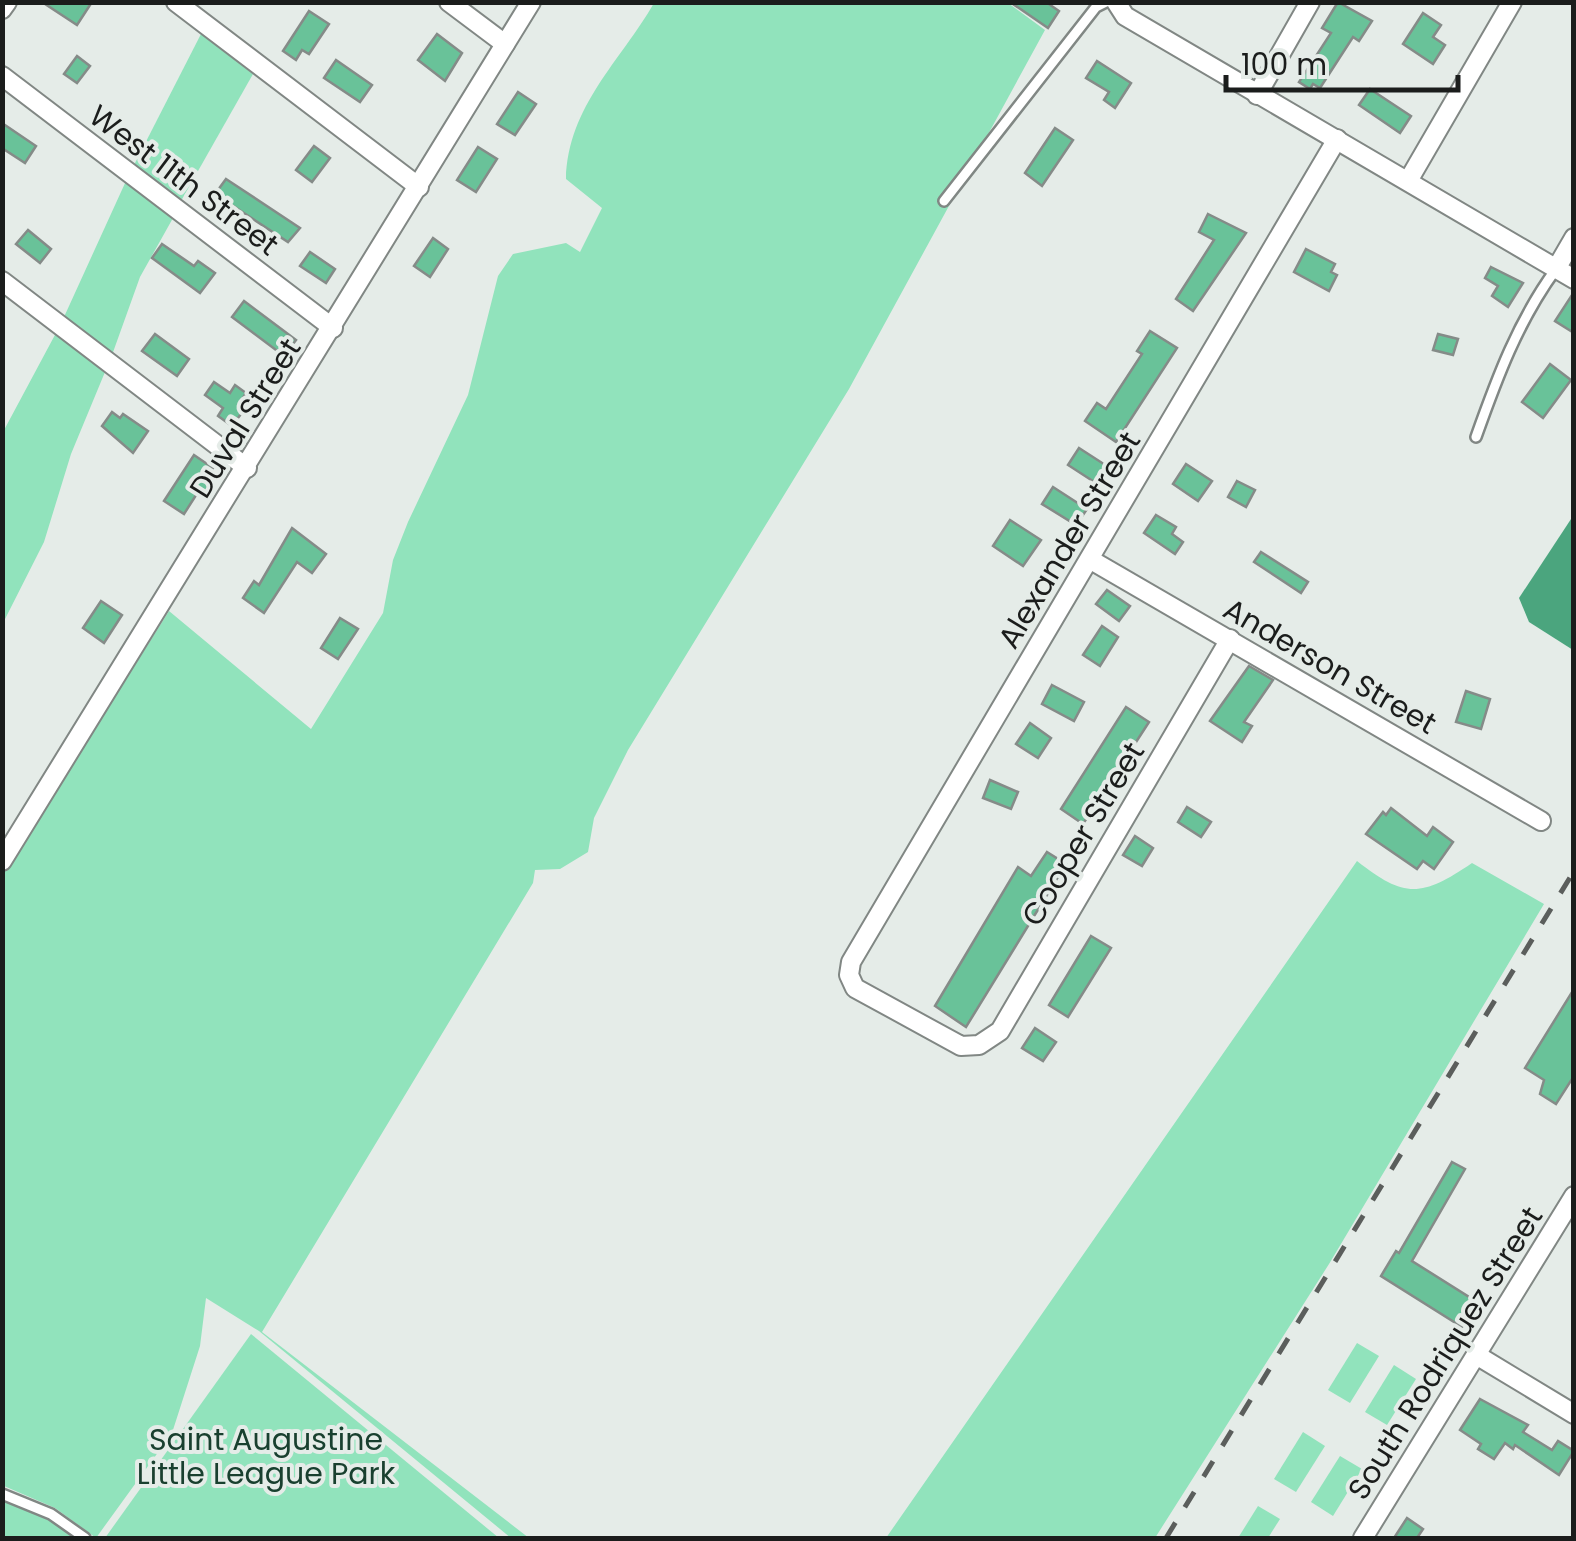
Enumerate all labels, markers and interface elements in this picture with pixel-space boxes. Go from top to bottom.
scale bar [1226,30,1458,92]
text: 100 m [1241,43,1327,86]
street label: West 11th Street [80,94,288,266]
street label: Duval Street [179,330,311,506]
street label: Alexander Street [987,424,1151,656]
street label: Anderson Street [1216,588,1444,744]
street label: Cooper Street [1011,734,1155,934]
street label: South Rodriquez Street [1337,1198,1553,1508]
park label: Saint Augustine Little League Park [137,1418,396,1495]

